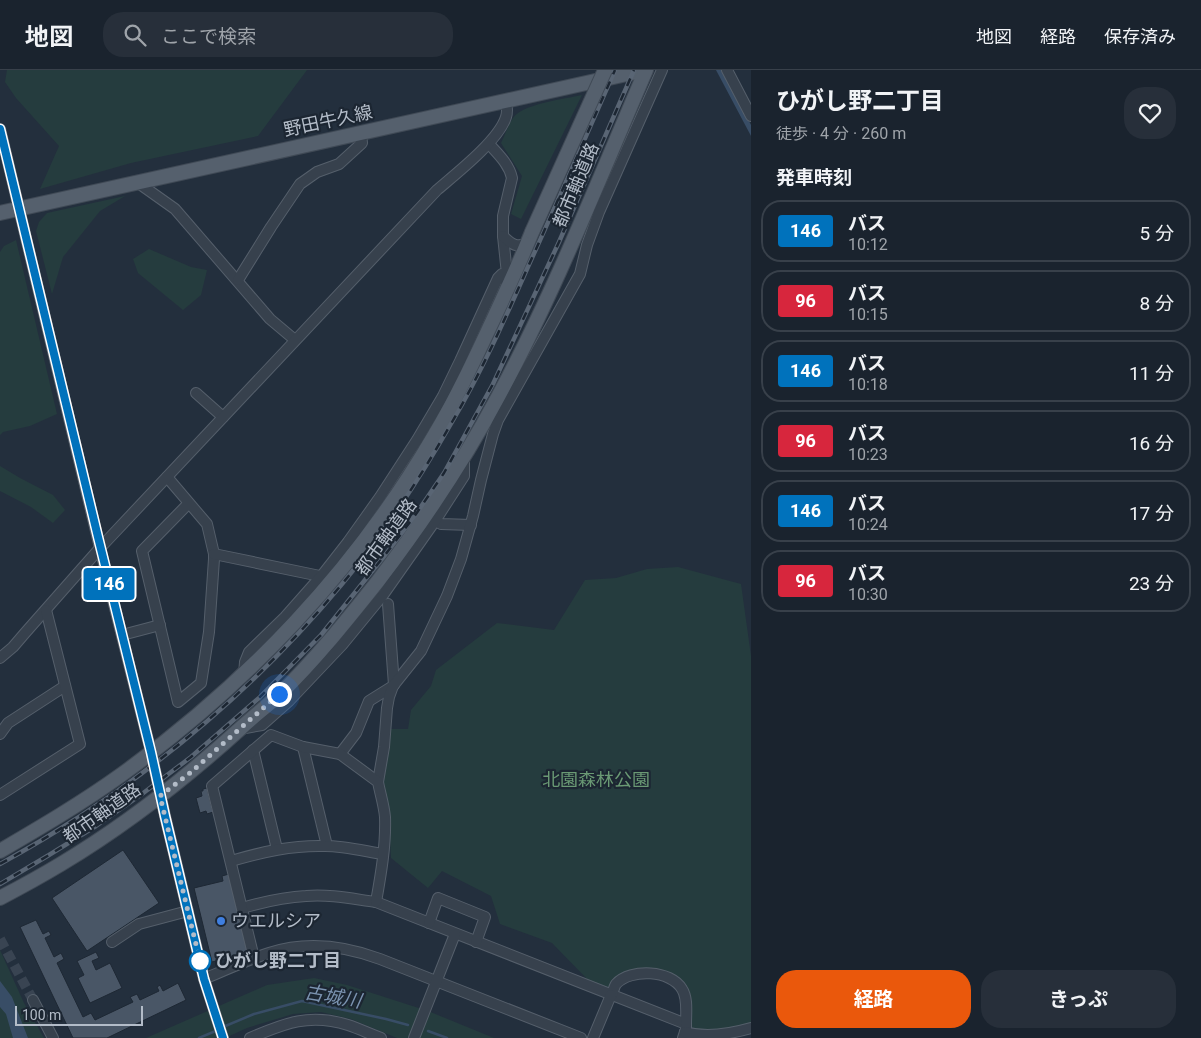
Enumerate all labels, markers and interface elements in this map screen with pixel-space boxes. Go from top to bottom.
search box [103,12,453,57]
icon: search [121,21,149,49]
text: 地図 [25,23,73,51]
text: ここで検索 [161,25,256,48]
text: 地図 [976,26,1012,47]
text: 経路 [1040,26,1076,47]
text: 保存済み [1104,26,1176,47]
text: ひがし野二丁目 [776,87,944,115]
button: heart [1124,87,1176,139]
street label: 野田牛久線 [282,101,374,140]
text: 徒歩 · 4 分 · 260 m [776,124,906,143]
street label: 都市軸道路 [548,139,603,230]
text: 発車時刻 [776,166,852,189]
text: バス [848,212,886,235]
text: 146 [790,220,821,241]
text: 5 分 [1140,222,1174,245]
text: 10:12 [848,235,888,254]
text: バス [848,282,886,305]
text: 96 [795,290,816,311]
text: 8 分 [1140,292,1174,315]
text: 10:15 [848,305,888,324]
text: バス [848,352,886,375]
text: 146 [790,360,821,381]
text: 11 分 [1129,362,1174,385]
text: 10:18 [848,375,888,394]
text: バス [848,422,886,445]
text: 96 [795,430,816,451]
text: 16 分 [1129,432,1174,455]
text: 10:23 [848,445,888,464]
text: バス [848,492,886,515]
street label: 都市軸道路 [351,494,421,579]
text: 146 [790,500,821,521]
text: 17 分 [1129,502,1174,525]
text: 10:24 [848,515,888,534]
text: バス [848,562,886,585]
line badge: 146 [80,568,138,600]
text: 96 [795,570,816,591]
text: 23 分 [1129,572,1174,595]
text: 146 [94,573,124,594]
text: 10:30 [848,585,888,604]
your location [267,682,292,707]
park label: 北園森林公園 [542,769,650,790]
street label: 都市軸道路 [59,778,145,847]
place label: ウエルシア [231,910,321,931]
marker: ウエルシア [215,915,227,927]
marker: ひがし野二丁目 [189,950,211,972]
place label: ひがし野二丁目 [215,950,341,971]
button: 経路 [776,970,971,1028]
button: きっぷ [981,970,1176,1028]
water label: 古城川 [303,980,365,1013]
scale bar [15,1003,142,1026]
text: 100 m [22,1007,61,1023]

